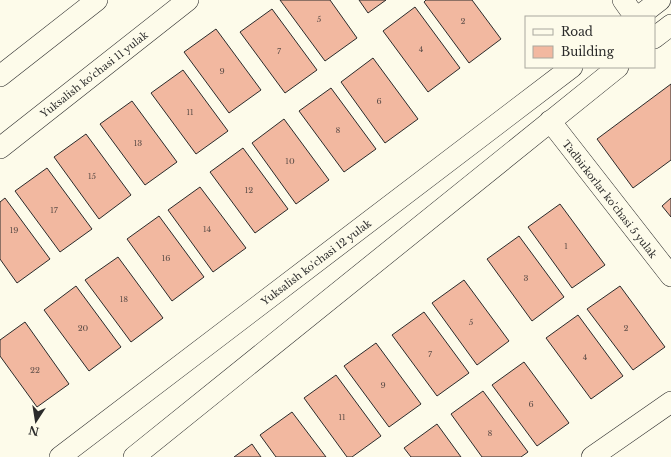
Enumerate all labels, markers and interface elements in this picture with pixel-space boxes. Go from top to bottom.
house number: 5 [317,14,322,24]
house number: 2 [461,16,466,26]
legend [525,16,655,68]
text: Road [561,24,593,39]
street label: Yuksalish ko'chasi 11 yulak [37,28,151,121]
house number: 4 [419,44,424,54]
text: Building [561,44,615,59]
house number: 7 [277,46,282,56]
house number: 9 [219,66,225,76]
house number: 6 [376,96,382,106]
house number: 11 [186,107,194,117]
house number: 8 [336,125,341,135]
house number: 13 [134,138,142,148]
street label: Tadbirkorlar ko'chasi 5 yulak [559,138,660,262]
house number: 10 [285,156,295,166]
house number: 15 [88,171,97,181]
house number: 12 [245,185,253,195]
house number: 17 [50,205,59,215]
street label: Yuksalish ko'chasi 12 yulak [258,216,375,309]
house number: 14 [203,224,211,234]
house number: 19 [10,225,18,235]
house number: 1 [564,241,568,251]
house number: 16 [162,253,170,263]
house number: 3 [524,273,529,283]
house number: 18 [120,294,128,304]
house number: 5 [469,317,474,327]
house number: 20 [78,323,89,333]
house number: 2 [624,323,629,333]
house number: 7 [428,349,433,359]
house number: 4 [583,352,588,362]
house number: 22 [30,365,40,375]
house number: 9 [380,380,386,390]
house number: 6 [528,399,534,409]
north arrow [16,401,56,441]
house number: 11 [338,412,346,422]
text: N [27,423,40,439]
house number: 8 [488,428,493,438]

